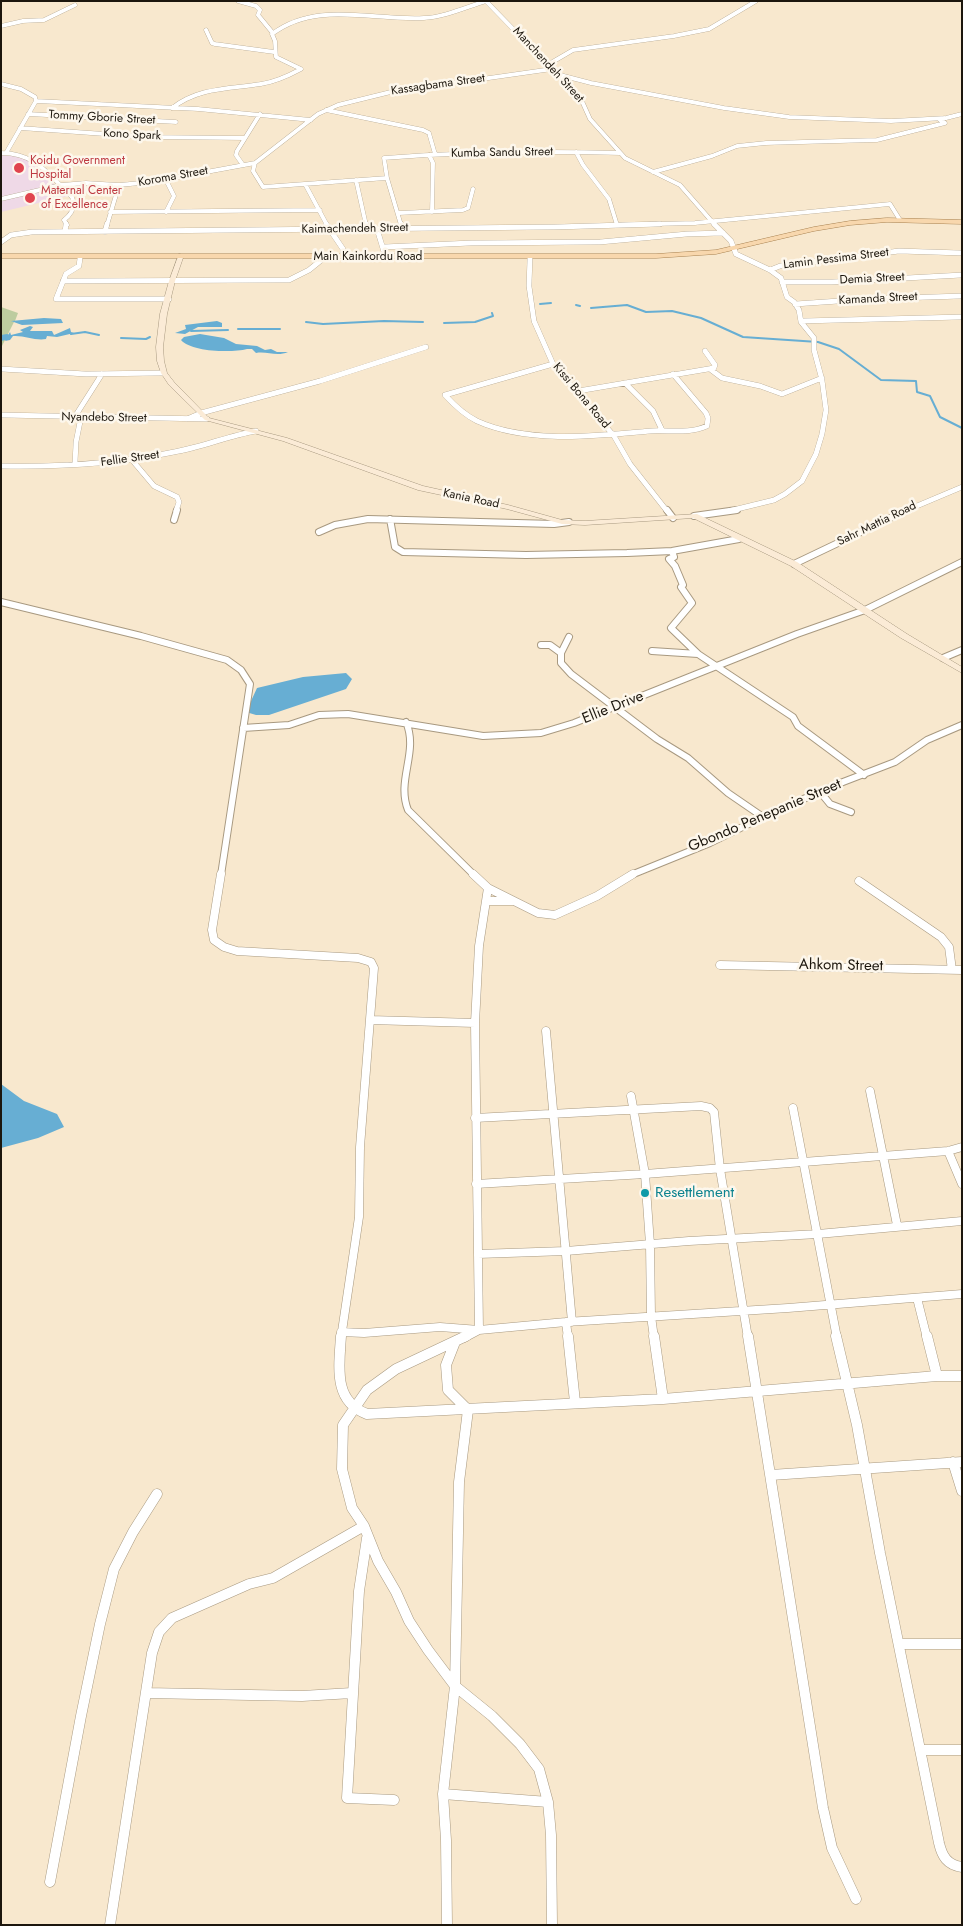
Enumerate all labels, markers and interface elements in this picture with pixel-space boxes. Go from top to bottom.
street label: Manchendeh Street [509,24,587,106]
street label: Kassagbama Street [390,71,486,99]
street label: Tommy Gborie Street [48,108,156,128]
street label: Kono Spark [103,126,161,144]
street label: Kumba Sandu Street [451,145,553,161]
place label: Koidu Government Hospital [30,154,125,182]
marker: Koidu Government Hospital [12,161,26,175]
street label: Koroma Street [137,164,209,190]
place label: Maternal Center of Excellence [41,184,122,212]
marker: Maternal Center of Excellence [23,191,37,205]
street label: Kaimachendeh Street [301,221,409,237]
street label: Lamin Pessima Street [782,245,890,273]
street label: Main Kainkordu Road [314,250,422,264]
street label: Demia Street [839,270,905,288]
street label: Kamanda Street [838,290,918,308]
street label: Kissi Bona Road [549,360,613,432]
street label: Nyandebo Street [61,410,147,426]
street label: Fellie Street [100,448,160,470]
street label: Kania Road [442,486,500,512]
street label: Sahr Mattia Road [835,499,919,549]
street label: Ellie Drive [580,688,646,728]
street label: Gbondo Penepanie Street [686,776,844,856]
street label: Ahkom Street [799,956,883,976]
place label: Resettlement [655,1184,734,1202]
marker: Resettlement [639,1187,651,1199]

